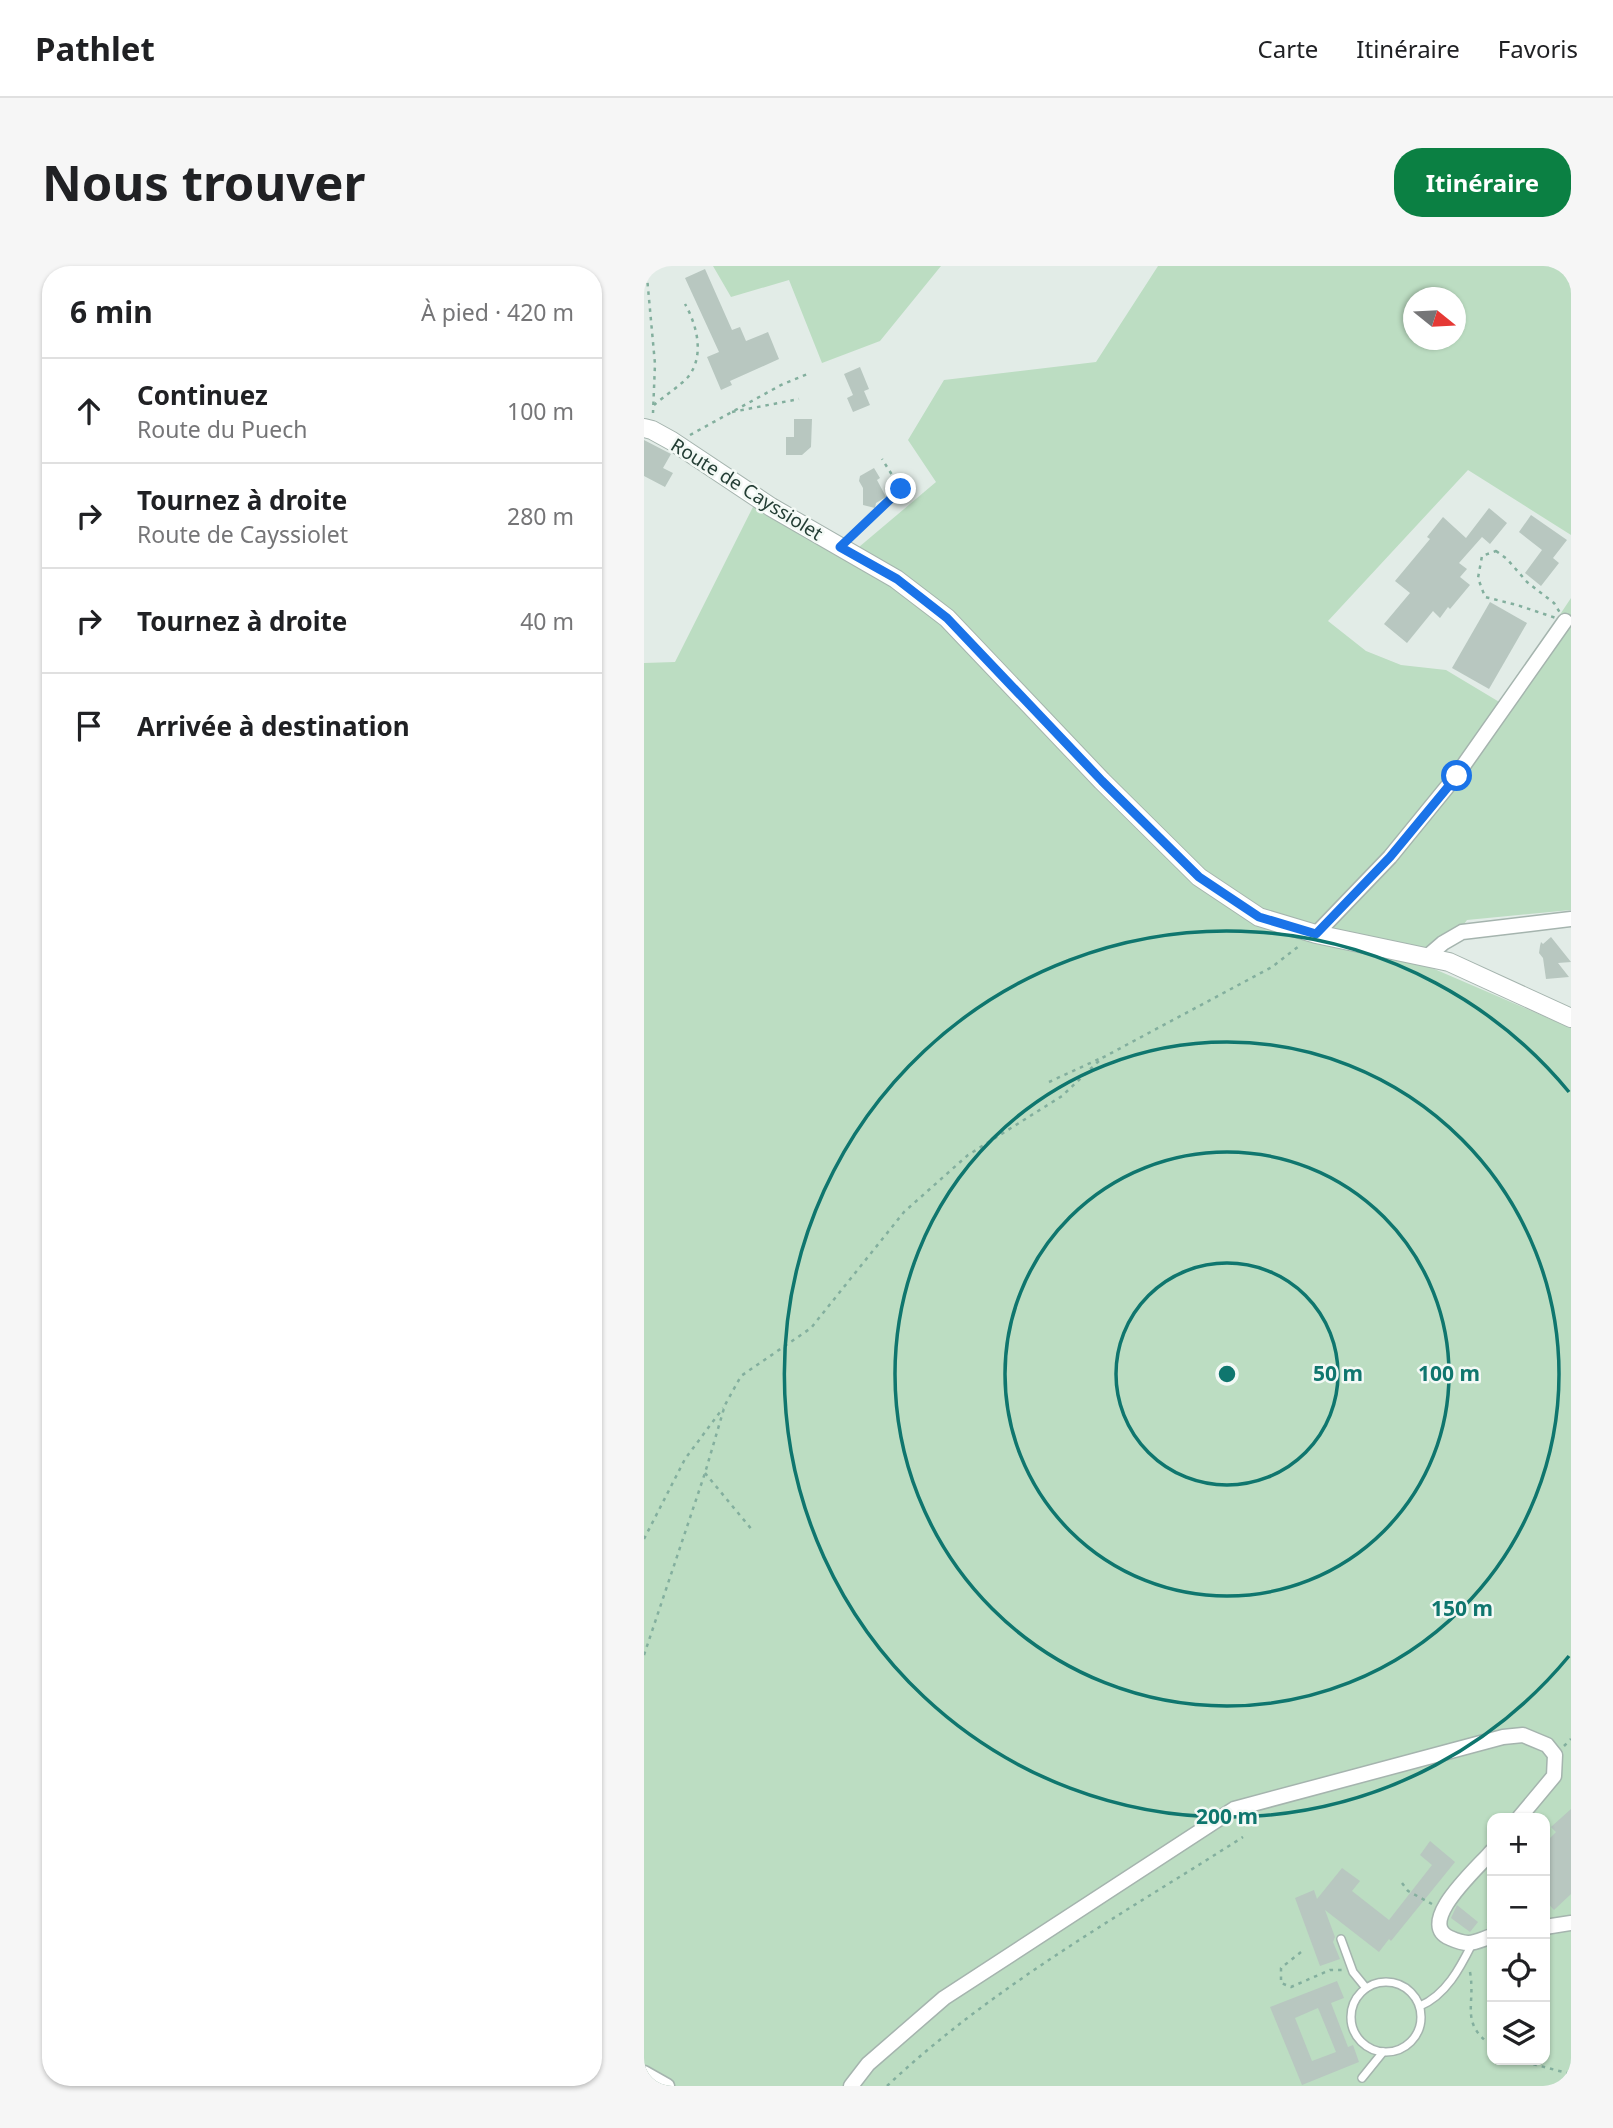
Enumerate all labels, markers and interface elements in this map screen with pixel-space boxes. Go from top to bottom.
text: Pathlet [35,26,155,71]
text: Carte [1258,32,1318,65]
text: Itinéraire [1356,32,1460,65]
text: Favoris [1498,32,1578,65]
button: Itinéraire [1394,148,1571,217]
text: Nous trouver [42,149,365,215]
north arrow [1403,287,1466,350]
text: 6 min [70,291,153,332]
text: À pied · 420 m [421,296,574,328]
text: Continuez [137,377,268,413]
icon: ahead [70,392,108,430]
text: 100 m [507,395,574,427]
text: Route du Puech [137,413,307,445]
street label: Route de Cayssiolet [666,432,828,546]
route end [885,473,916,504]
text: Tournez à droite [137,482,347,518]
icon: right [70,497,108,535]
text: 280 m [507,500,574,532]
text: Route de Cayssiolet [137,518,348,550]
icon: right [70,602,108,640]
text: Tournez à droite [137,603,347,639]
text: 40 m [520,605,574,637]
icon: arrive [70,707,108,745]
text: Arrivée à destination [137,708,410,744]
route start [1441,760,1472,791]
text: 50 m [1313,1359,1363,1387]
text: 100 m [1418,1359,1480,1387]
centre of rings [1215,1362,1239,1386]
text: 150 m [1431,1594,1493,1622]
text: 200 m [1196,1802,1258,1830]
map controls [1487,1813,1550,2065]
button: + [1487,1813,1550,1876]
button: − [1487,1876,1550,1939]
button: locate [1487,1939,1550,2002]
button: layers [1487,2002,1550,2065]

